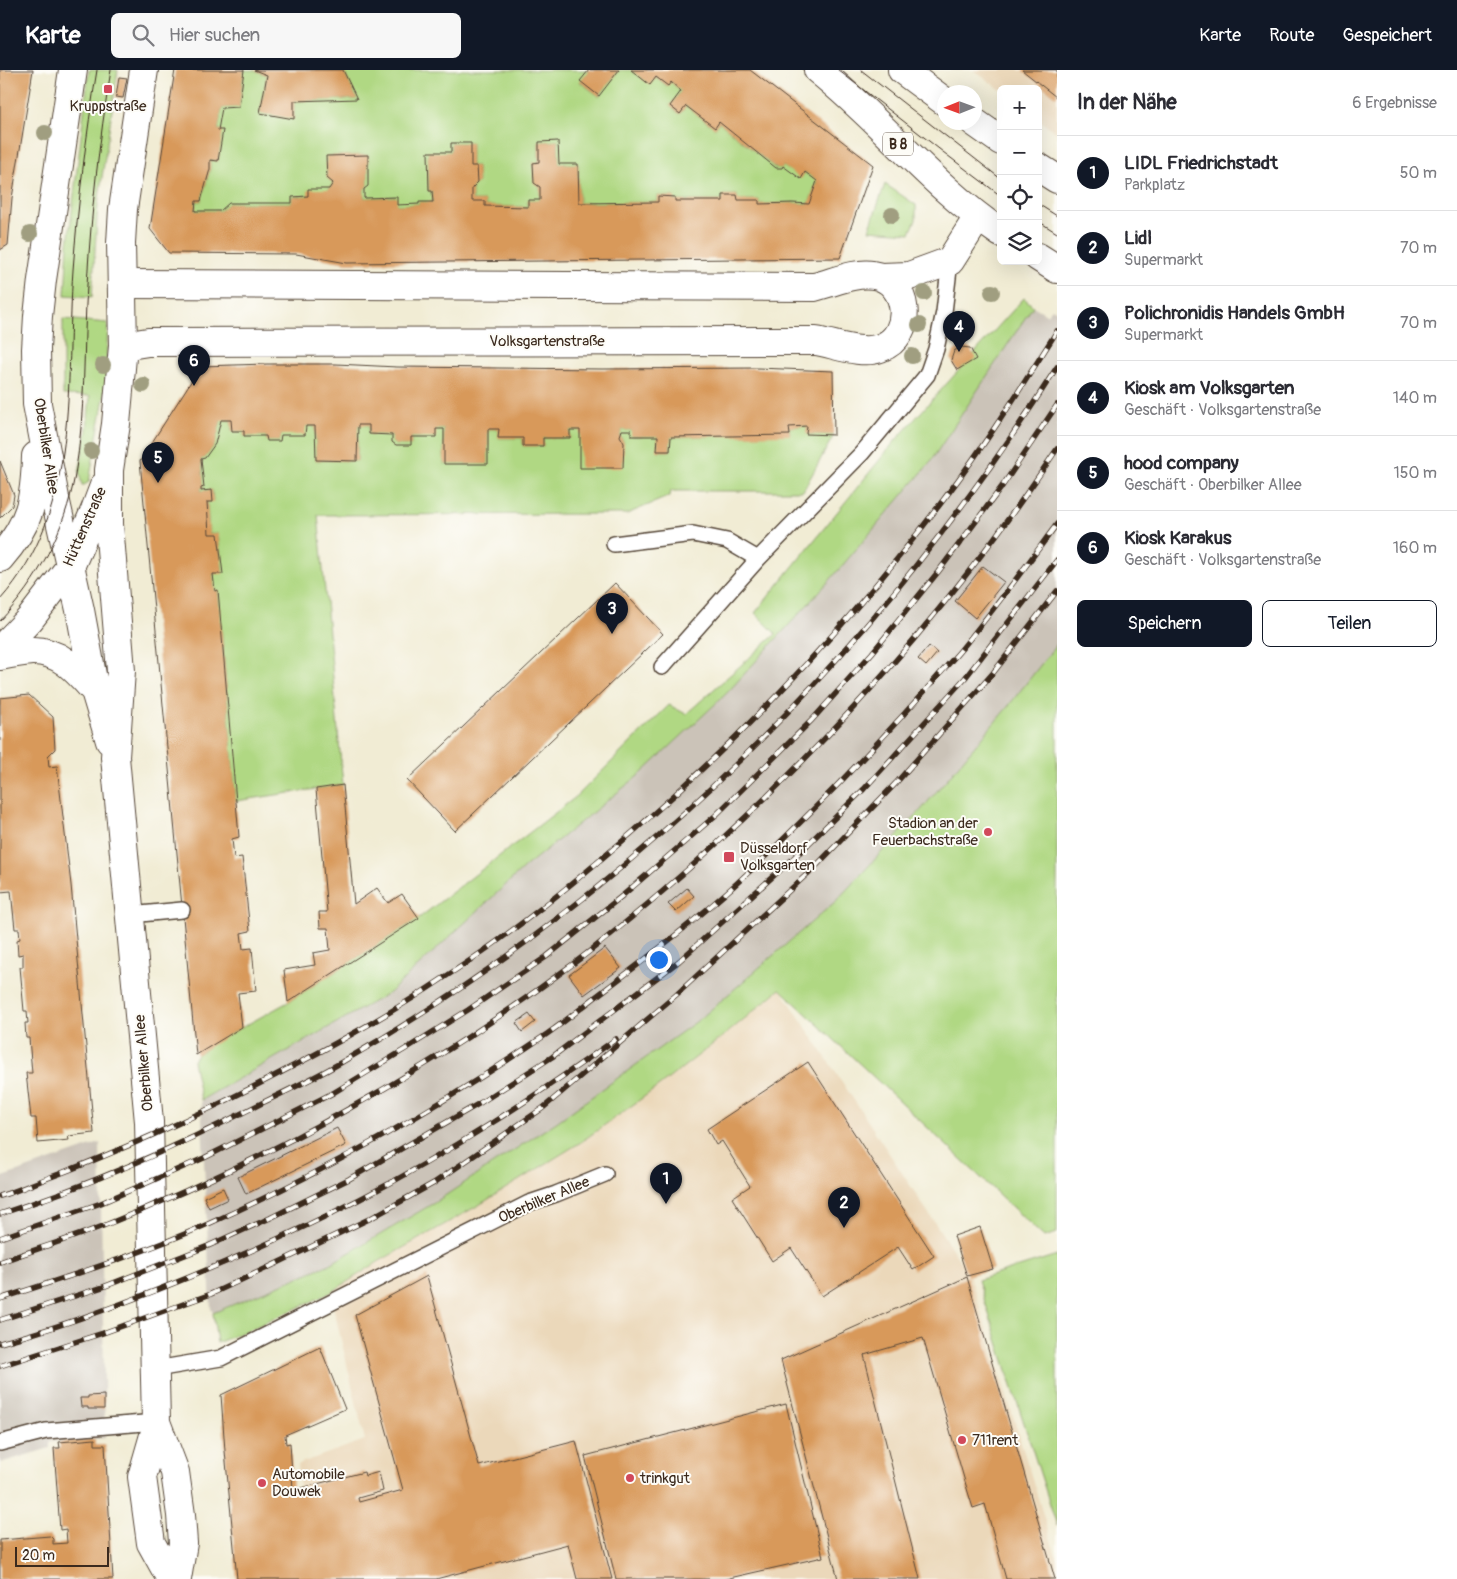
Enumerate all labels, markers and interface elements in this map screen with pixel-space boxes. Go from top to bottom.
search box [111,13,461,58]
text: Karte [25,21,81,50]
icon: search [129,21,157,49]
text: Hier suchen [169,23,260,47]
text: Karte [1199,24,1241,47]
text: Route [1269,24,1314,47]
text: Gespeichert [1342,24,1432,47]
marker: Kruppstraße [102,83,114,95]
north arrow [937,85,982,130]
map controls [997,85,1042,265]
button: + [997,85,1042,130]
text: In der Nähe [1077,89,1177,116]
text: 6 Ergebnisse [1352,93,1437,113]
place label: Kruppstraße [70,97,147,116]
button: − [997,130,1042,175]
road number: B 8 [883,132,913,156]
text: LIDL Friedrichstadt [1124,151,1278,175]
text: 1 [1090,163,1096,183]
text: 50 m [1400,163,1437,183]
button: locate [997,175,1042,220]
text: Parkplatz [1124,175,1185,195]
button: layers [997,220,1042,265]
text: Lidl [1124,226,1152,250]
text: 2 [1089,238,1097,258]
text: 70 m [1400,238,1437,258]
text: Supermarkt [1124,250,1203,270]
text: Polichronidis Handels GmbH [1124,301,1345,325]
pin: 4 [943,311,975,352]
text: 3 [1089,313,1097,333]
text: 70 m [1400,313,1437,333]
text: Supermarkt [1124,325,1203,345]
street label: Volksgartenstraße [489,332,605,351]
pin: 6 [178,345,210,386]
text: Kiosk am Volksgarten [1124,376,1295,400]
text: 4 [1088,388,1098,408]
text: 140 m [1393,388,1437,408]
street label: Oberbilker Allee [29,397,63,496]
text: Geschäft · Volksgartenstraße [1124,400,1321,420]
pin: 5 [142,442,174,483]
text: hood company [1124,451,1239,475]
text: 5 [1089,463,1097,483]
text: 150 m [1393,463,1437,483]
text: Geschäft · Oberbilker Allee [1124,475,1302,495]
street label: Hüttenstraße [59,484,111,570]
text: Kiosk Karakus [1124,526,1231,550]
text: 6 [1088,538,1098,558]
text: 160 m [1393,538,1437,558]
text: Geschäft · Volksgartenstraße [1124,550,1321,570]
pin: 3 [596,593,628,634]
button: Speichern [1077,600,1252,647]
button: Teilen [1262,600,1437,647]
place label: Stadion an der Feuerbachstraße [872,814,979,850]
marker: Stadion an der Feuerbachstraße [982,826,994,838]
place label: Düsseldorf Volksgarten [740,839,815,875]
marker: Düsseldorf Volksgarten [722,850,736,864]
your location [646,947,672,973]
street label: Oberbilker Allee [130,1013,158,1112]
pin: 1 [650,1163,682,1204]
street label: Oberbilker Allee [496,1172,593,1228]
pin: 2 [828,1187,860,1228]
place label: 711rent [972,1431,1019,1450]
marker: 711rent [956,1434,968,1446]
place label: Automobile Douwek [272,1465,345,1501]
place label: trinkgut [639,1469,691,1488]
marker: trinkgut [624,1472,636,1484]
marker: Automobile Douwek [256,1477,268,1489]
scale bar [15,1544,109,1567]
text: 20 m [22,1547,55,1564]

